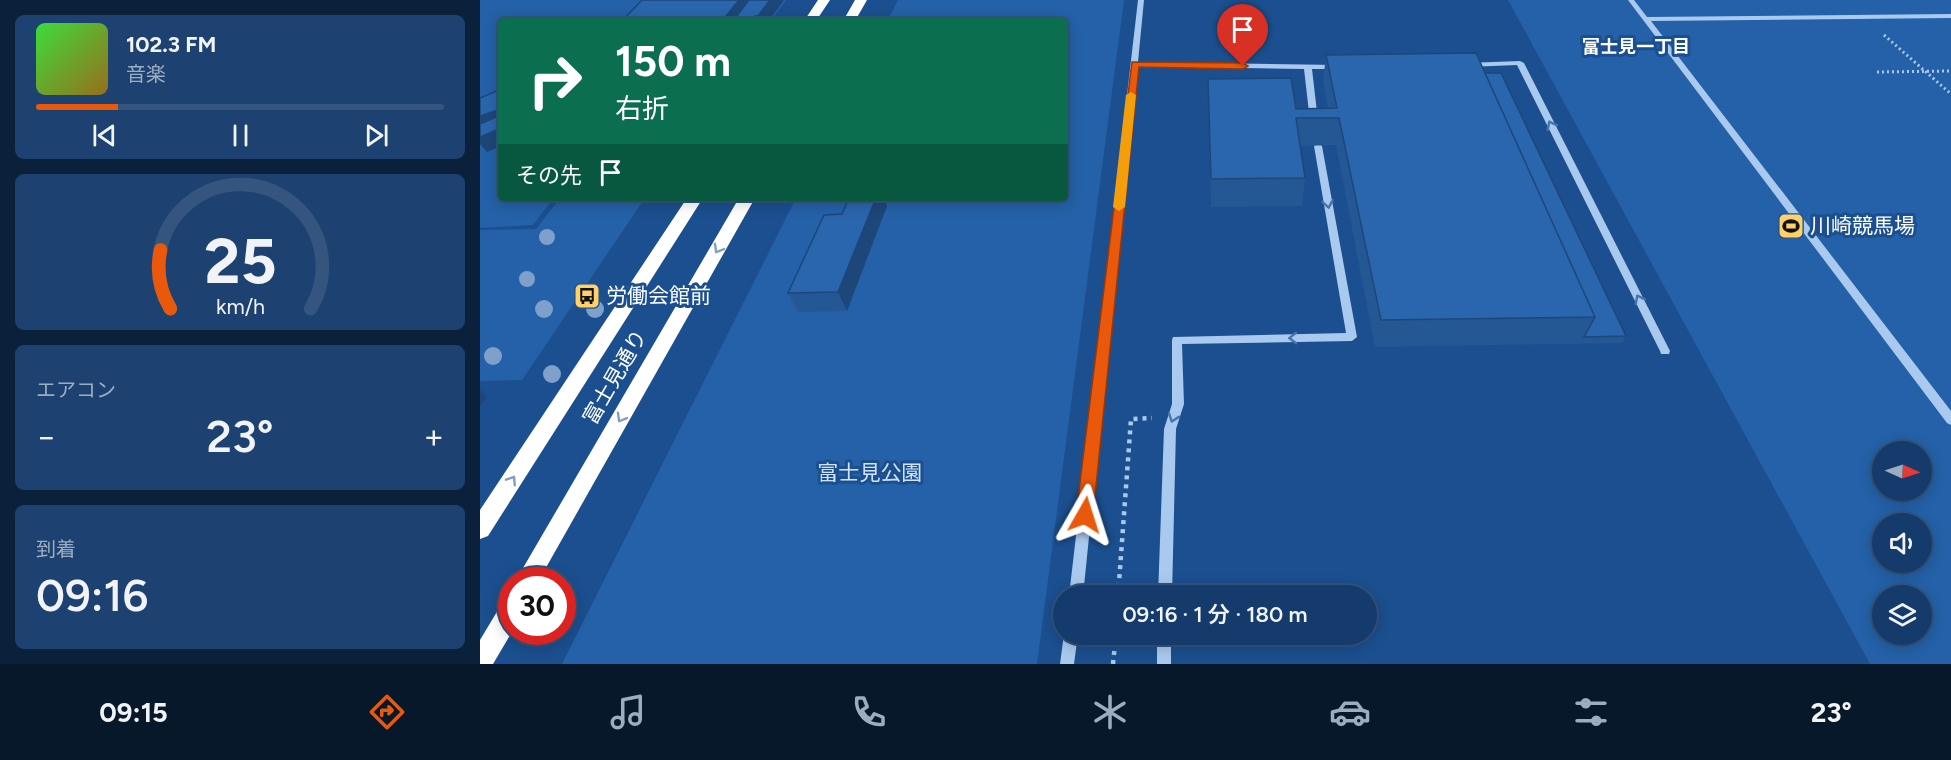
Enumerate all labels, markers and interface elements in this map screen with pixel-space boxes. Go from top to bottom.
pin [1217,4,1268,66]
icon: arrive [1226,13,1259,46]
text: 102.3 FM [126,31,216,58]
text: 150 m [615,36,731,87]
district label: 富士見一丁目 [1582,36,1690,58]
icon: right [516,42,594,120]
text: 音楽 [126,62,166,86]
text: 右折 [615,92,669,125]
icon: previous [88,119,121,152]
icon: pause [224,119,257,152]
icon: next [360,119,393,152]
one-way arrow [1547,120,1558,131]
icon: arrive [594,156,627,189]
text: その先 [516,162,582,189]
one-way arrow [1321,198,1334,208]
sports icon: 川崎競馬場 [1776,211,1806,241]
place label: 川崎競馬場 [1810,213,1915,238]
text: 25 [204,225,276,300]
one-way arrow [714,243,725,253]
bus stop icon: 労働会館前 [572,281,602,311]
place label: 労働会館前 [606,283,711,308]
one-way arrow [1634,294,1646,305]
text: km/h [216,295,264,320]
street label: 富士見通り [577,325,652,428]
one-way arrow [1289,332,1298,344]
text: エアコン [36,378,116,402]
text: 23° [206,409,274,463]
one-way arrow [617,412,628,422]
one-way arrow [1168,412,1181,423]
text: − [36,417,57,456]
text: + [423,417,444,456]
north arrow [1872,441,1932,501]
map controls [1872,441,1932,645]
park label: 富士見公園 [818,460,923,485]
one-way arrow [505,476,516,487]
position arrow [1053,483,1117,547]
button: sound [1872,513,1932,573]
text: 到着 [36,537,76,561]
speed limit sign: 30 [498,567,576,645]
text: 09:16 [36,568,148,622]
button: layers [1872,585,1932,645]
text: 09:16 · 1 分 · 180 m [1122,601,1308,628]
icon: directions [366,691,408,733]
icon: music [607,691,649,733]
icon: phone [848,691,890,733]
icon: climate [1089,691,1131,733]
icon: car [1329,691,1371,733]
icon: filters [1570,691,1612,733]
text: 09:15 [99,696,168,729]
text: 23° [1811,696,1852,729]

